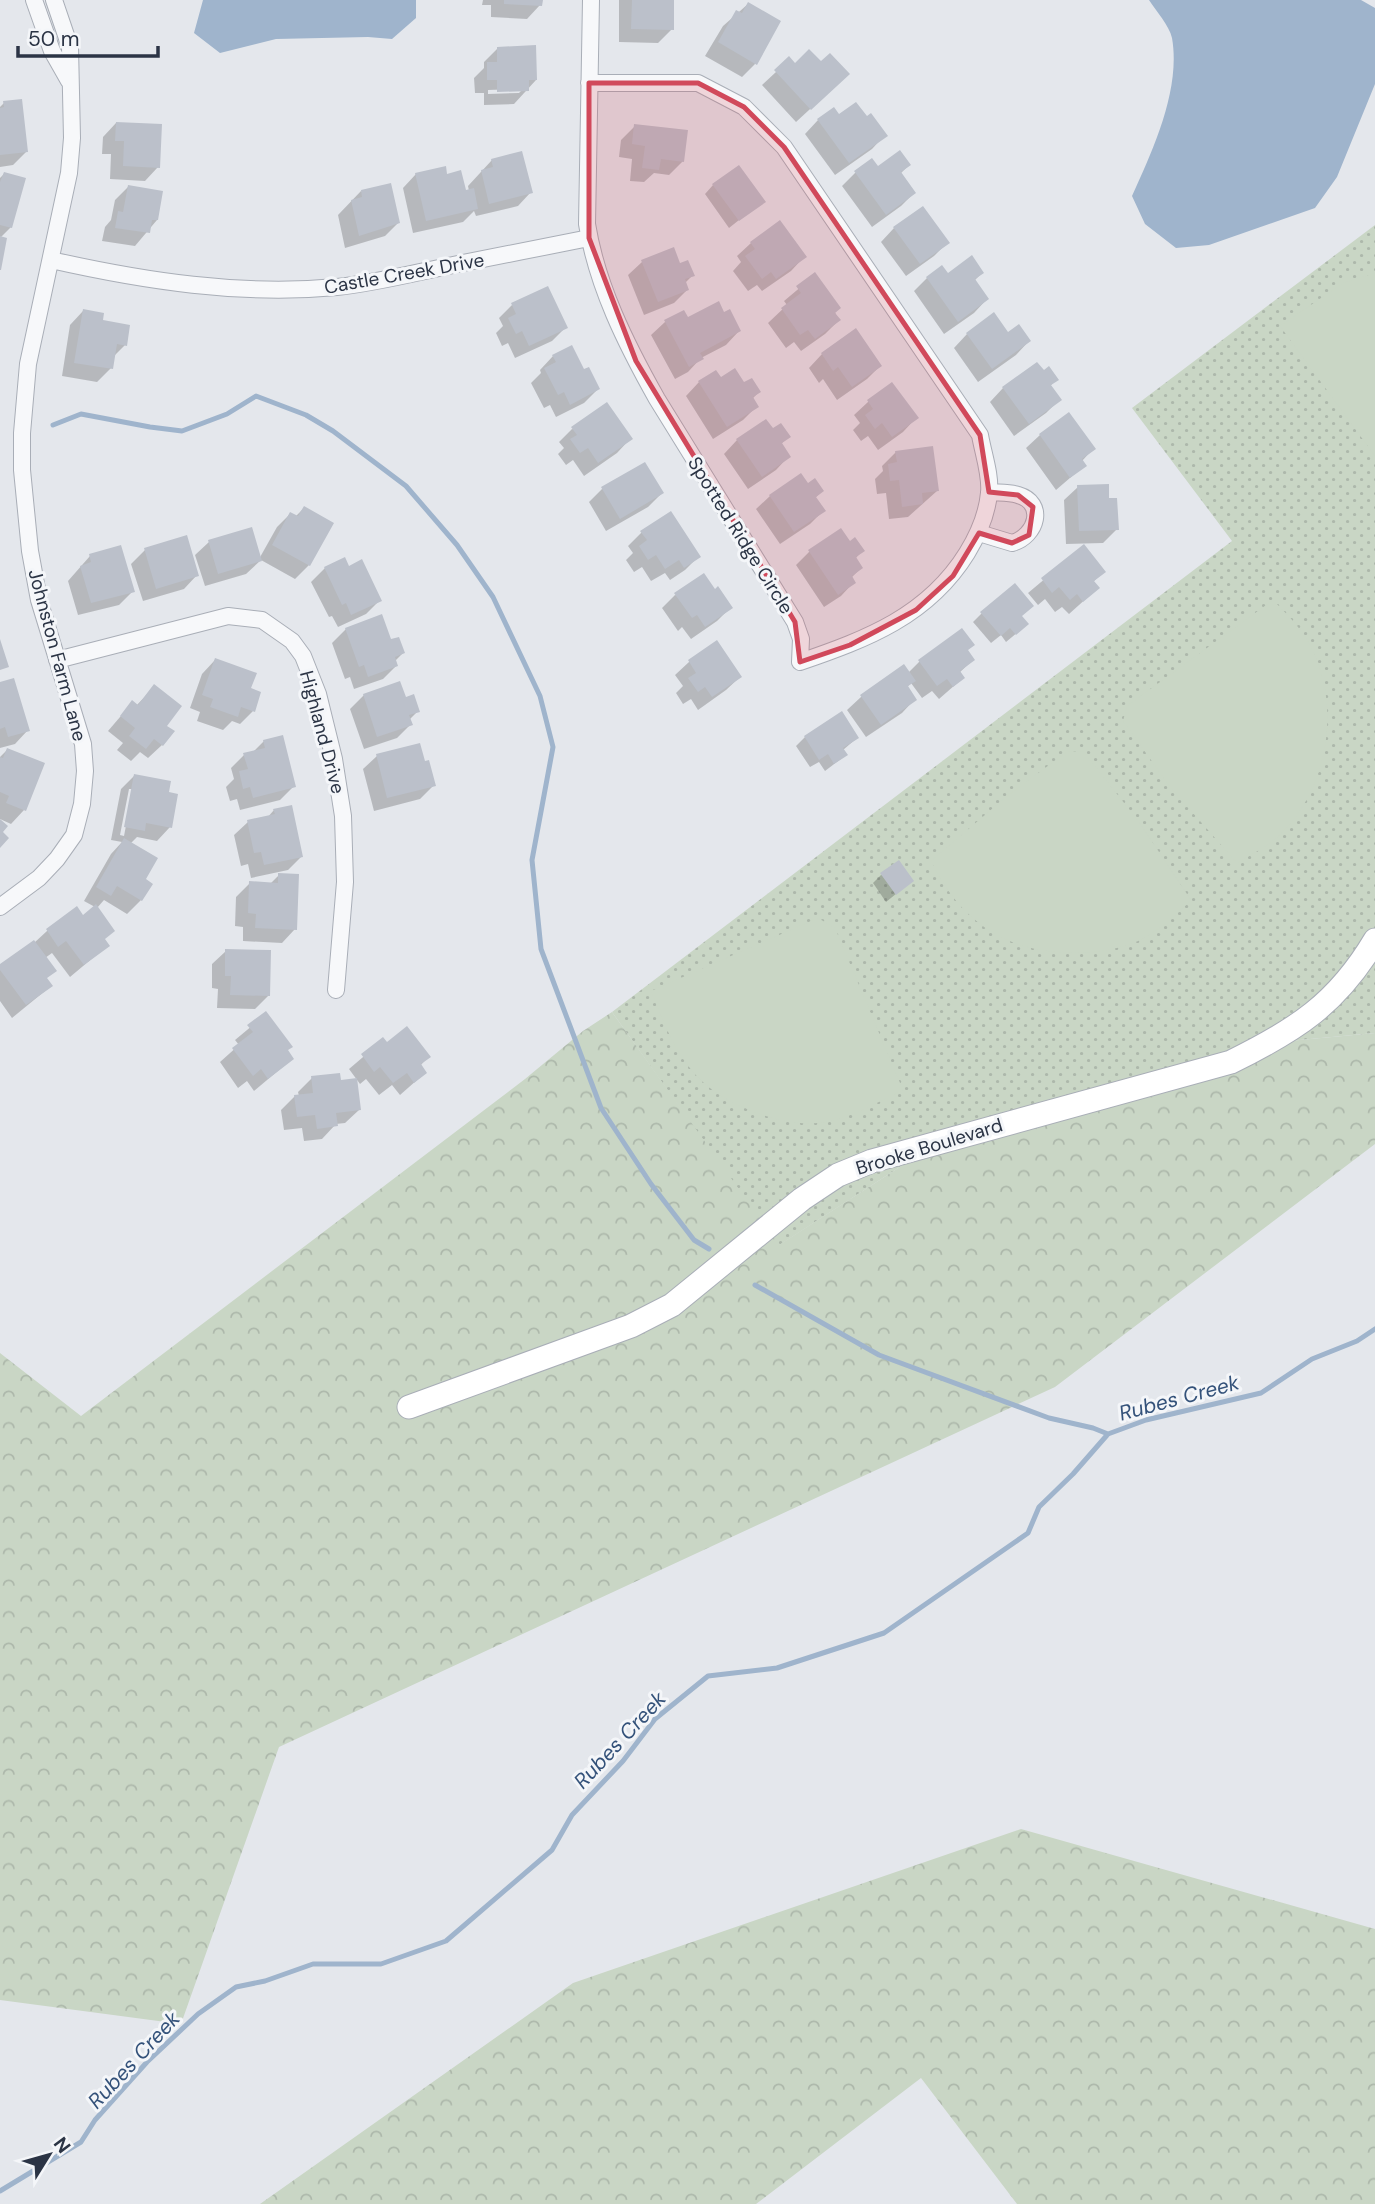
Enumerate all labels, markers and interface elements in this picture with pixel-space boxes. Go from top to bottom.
scale bar [18,14,158,58]
text: 50 m [28,25,79,53]
street label: Castle Creek Drive [322,247,486,300]
street label: Spotted Ridge Circle [682,452,799,619]
street label: Johnston Farm Lane [23,566,93,744]
street label: Highland Drive [294,668,351,796]
street label: Brooke Boulevard [853,1112,1006,1181]
water label: Rubes Creek [1116,1368,1242,1427]
water label: Rubes Creek [568,1685,672,1795]
water label: Rubes Creek [82,2005,186,2115]
north arrow [14,2120,84,2190]
text: N [48,2132,76,2158]

